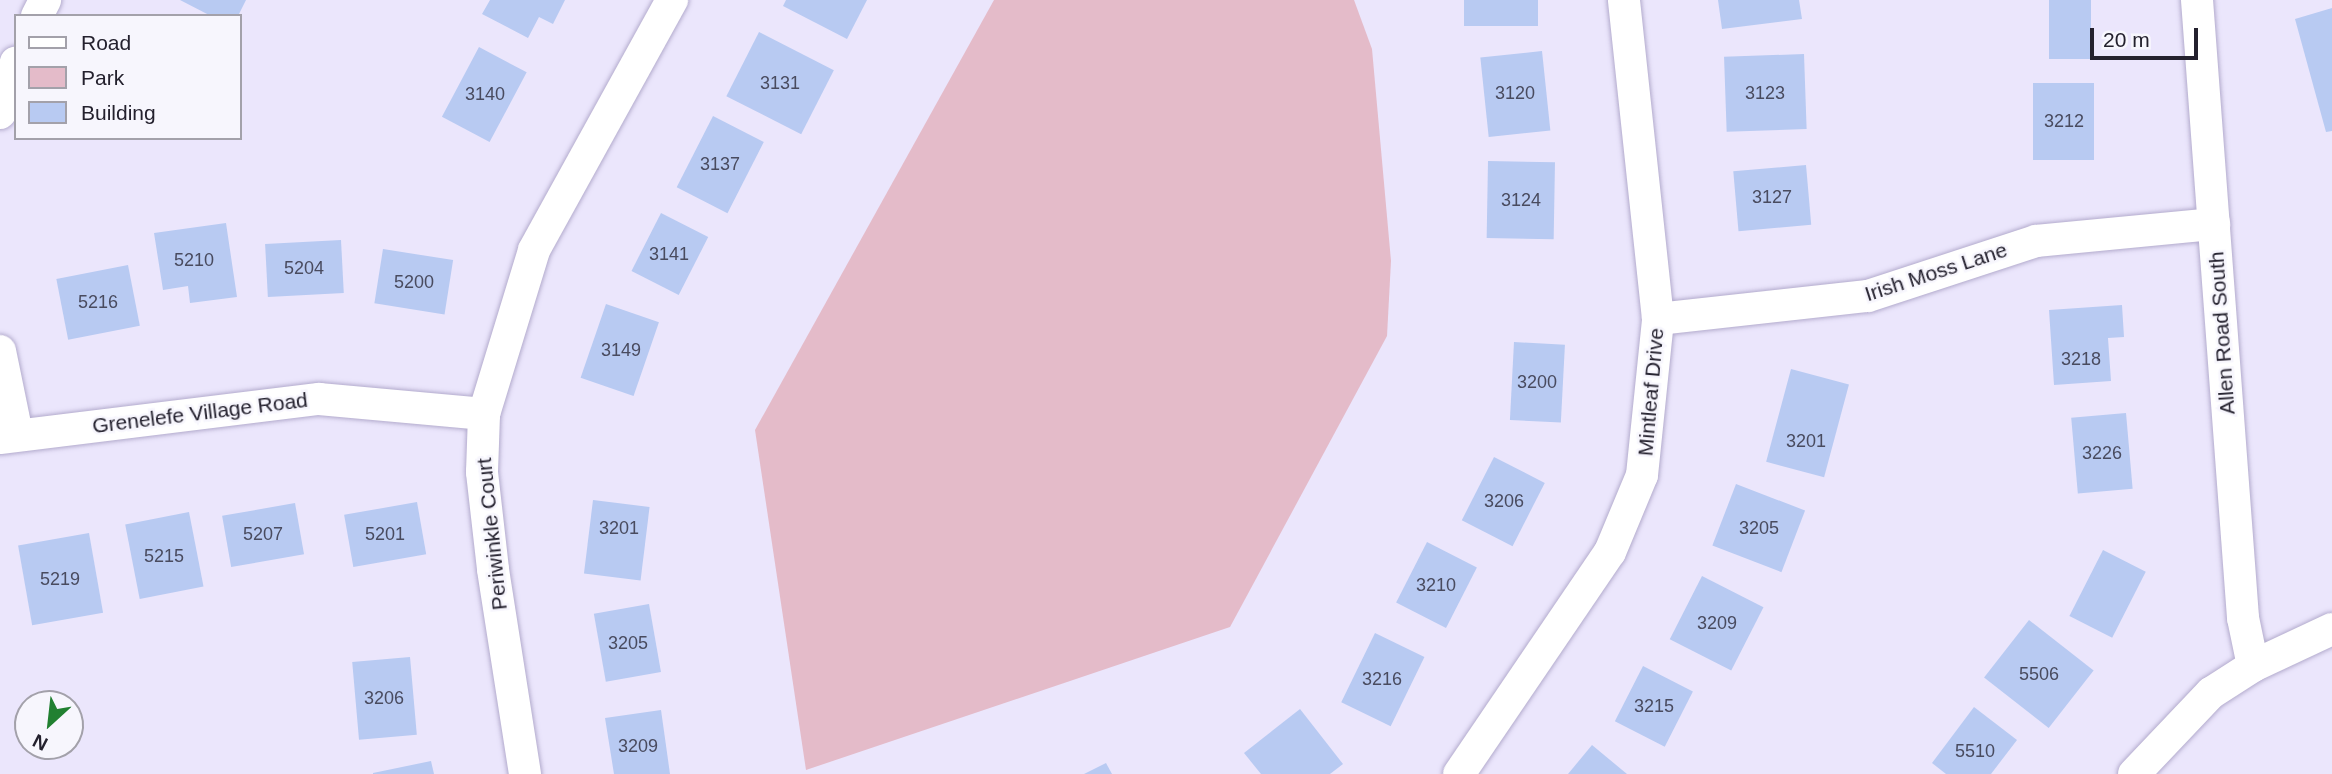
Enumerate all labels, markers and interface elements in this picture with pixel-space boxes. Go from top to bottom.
legend [14,14,242,140]
scale bar [2094,14,2202,58]
text: 20 m [2103,28,2150,51]
text: Road [81,31,131,54]
text: Park [81,66,124,89]
house number: 3131 [760,72,800,94]
house number: 3120 [1495,82,1535,104]
house number: 3123 [1745,82,1785,104]
house number: 3140 [465,83,505,105]
text: Building [81,101,156,124]
house number: 3212 [2044,110,2084,132]
house number: 3137 [700,153,740,175]
house number: 3127 [1752,186,1792,208]
house number: 3124 [1501,189,1541,211]
street label: Irish Moss Lane [1862,237,2010,307]
house number: 3141 [649,243,689,265]
house number: 5210 [174,249,214,271]
street label: Allen Road South [2204,251,2240,415]
house number: 5204 [284,257,324,279]
house number: 5200 [394,271,434,293]
house number: 5216 [78,291,118,313]
street label: Mintleaf Drive [1633,327,1669,457]
house number: 3149 [601,339,641,361]
house number: 3218 [2061,348,2101,370]
house number: 3200 [1517,371,1557,393]
street label: Grenelefe Village Road [91,387,309,439]
house number: 3201 [1786,430,1826,452]
house number: 3226 [2082,442,2122,464]
street label: Periwinkle Court [471,457,513,611]
house number: 3206 [1484,490,1524,512]
house number: 3201 [599,517,639,539]
house number: 3205 [1739,517,1779,539]
house number: 5207 [243,523,283,545]
house number: 5201 [365,523,405,545]
house number: 5215 [144,545,184,567]
house number: 5219 [40,568,80,590]
house number: 3210 [1416,574,1456,596]
house number: 3209 [1697,612,1737,634]
house number: 3205 [608,632,648,654]
house number: 5506 [2019,663,2059,685]
house number: 3216 [1362,668,1402,690]
house number: 3206 [364,687,404,709]
north arrow [14,690,84,760]
house number: 3215 [1634,695,1674,717]
text: N [29,730,51,755]
house number: 3209 [618,735,658,757]
house number: 5510 [1955,740,1995,762]

